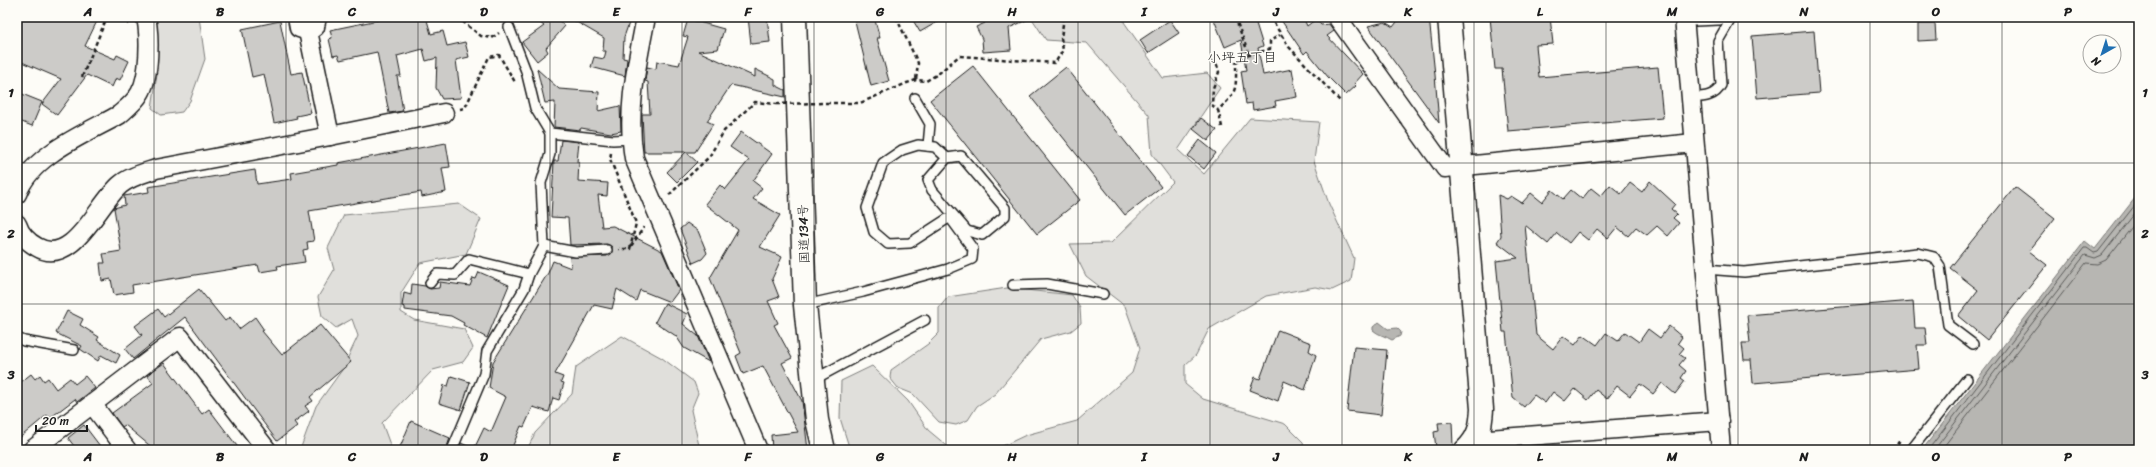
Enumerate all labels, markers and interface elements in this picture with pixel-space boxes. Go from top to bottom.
text: A [83,0,92,23]
text: B [216,0,225,23]
text: C [347,0,357,23]
text: D [480,0,488,23]
text: E [612,0,621,23]
text: F [743,0,752,23]
text: G [875,0,885,23]
text: H [1006,0,1017,23]
text: I [1140,0,1148,23]
text: J [1272,0,1280,23]
text: K [1403,0,1413,23]
text: L [1537,0,1544,23]
text: M [1666,0,1678,23]
text: N [1798,0,1809,23]
text: O [1931,0,1941,23]
text: P [2064,0,2072,23]
north arrow [2082,34,2122,74]
district label: 小坪五丁目 [1207,45,1277,70]
text: N [2087,51,2106,72]
text: 1 [8,81,14,104]
text: 1 [2142,81,2148,104]
street label: 国道134号 [791,204,816,264]
text: 2 [6,222,15,245]
text: 2 [2140,222,2149,245]
text: 3 [6,363,15,386]
text: 3 [2140,363,2149,386]
scale bar [36,407,87,433]
text: 20 m [42,410,69,432]
text: A [83,445,92,467]
text: B [216,445,225,467]
text: C [347,445,357,467]
text: D [480,445,488,467]
text: E [612,445,621,467]
text: F [743,445,752,467]
text: G [875,445,885,467]
text: H [1006,445,1017,467]
text: I [1140,445,1148,467]
text: J [1272,445,1280,467]
text: K [1403,445,1413,467]
text: L [1537,445,1544,467]
text: M [1666,445,1678,467]
text: N [1798,445,1809,467]
text: O [1931,445,1941,467]
text: P [2064,445,2072,467]

